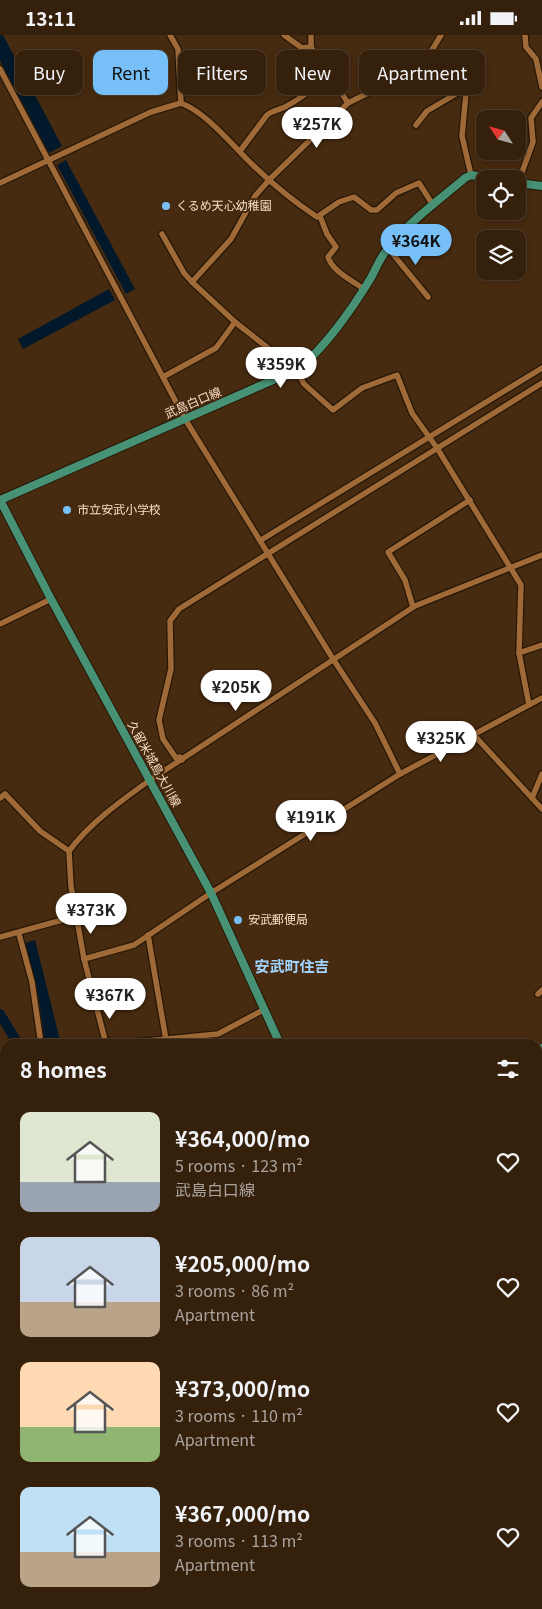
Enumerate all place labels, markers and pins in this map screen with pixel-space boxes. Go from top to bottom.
pin: ¥257K [282,107,352,149]
place label: くるめ天心幼稚園 [176,196,272,213]
marker: くるめ天心幼稚園 [160,200,172,212]
pin: ¥364K [381,223,451,266]
pin: ¥359K [246,347,316,389]
place label: 市立安武小学校 [77,500,161,517]
marker: 市立安武小学校 [61,504,73,516]
pin: ¥205K [201,669,271,712]
pin: ¥325K [406,721,476,763]
pin: ¥191K [276,799,346,842]
pin: ¥373K [56,893,126,935]
place label: 安武郵便局 [248,910,308,927]
marker: 安武郵便局 [232,914,244,926]
pin: ¥367K [75,977,145,1020]

